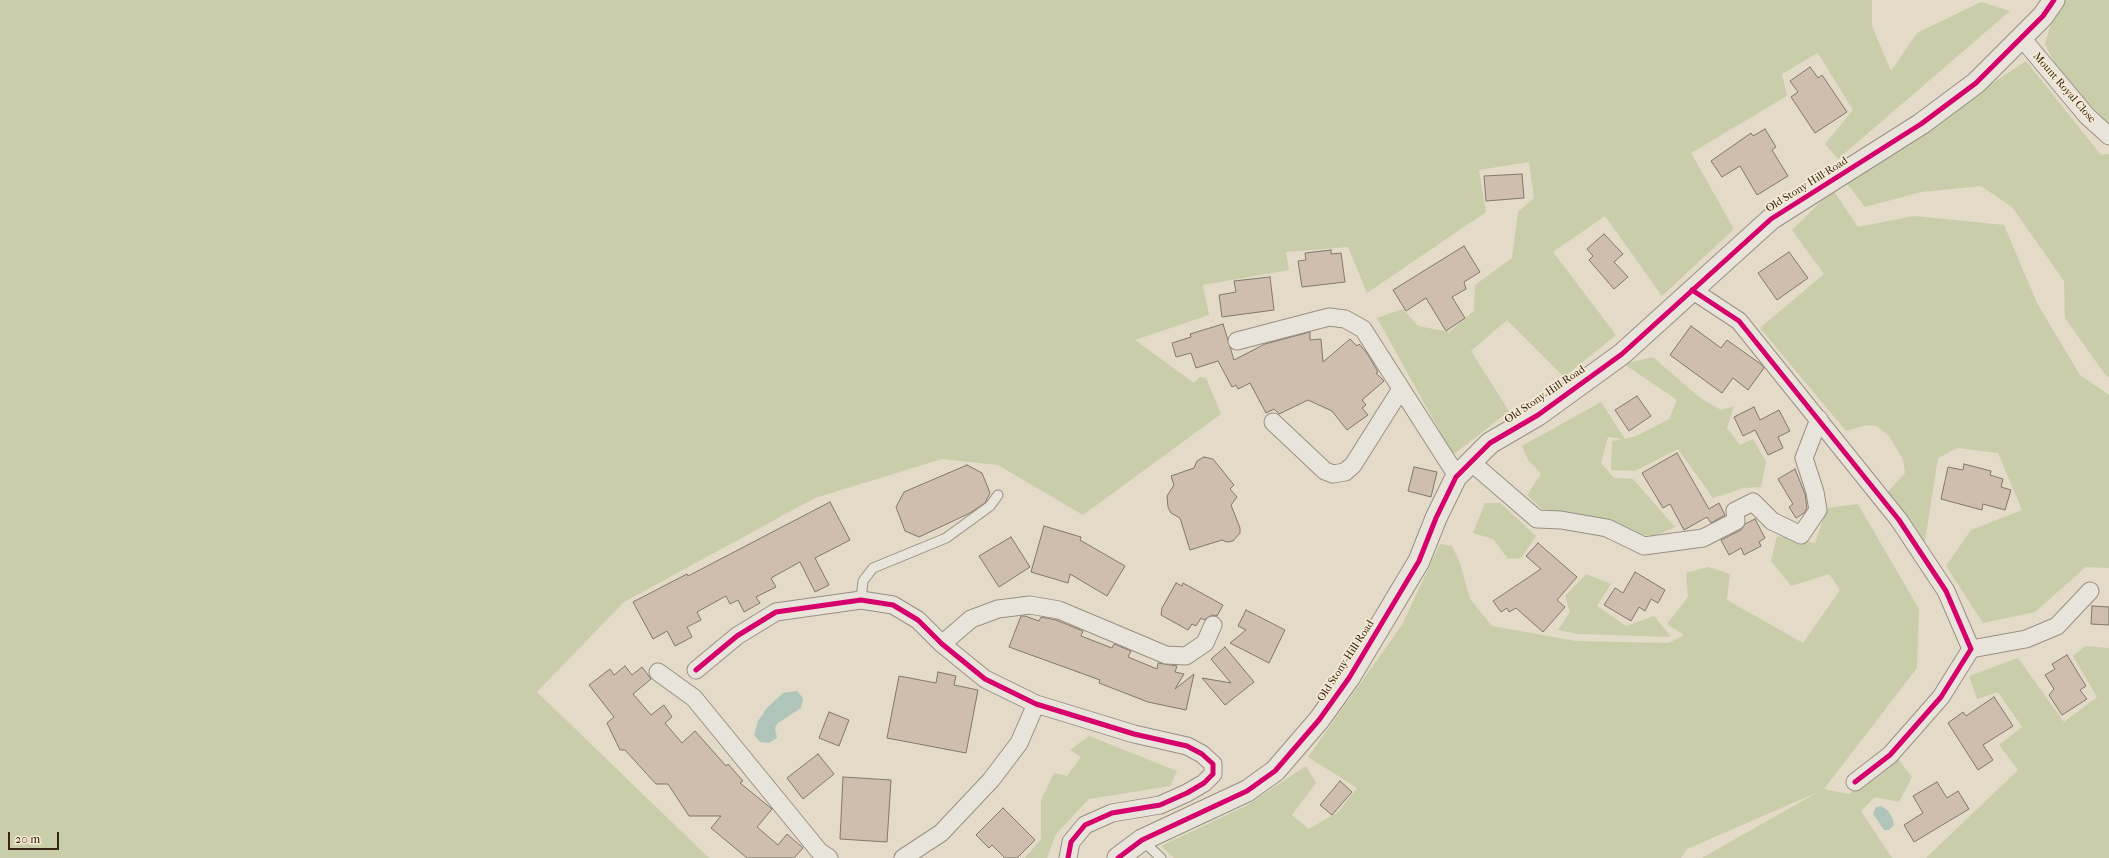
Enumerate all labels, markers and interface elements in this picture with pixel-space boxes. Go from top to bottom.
street label: Mount Royal Close [2030,50,2098,126]
street label: Old Stony Hill Road [1764,154,1850,216]
street label: Old Stony Hill Road [1502,363,1588,427]
street label: Old Stony Hill Road [1315,618,1377,704]
scale bar [10,824,61,850]
text: 20 m [15,832,40,846]

